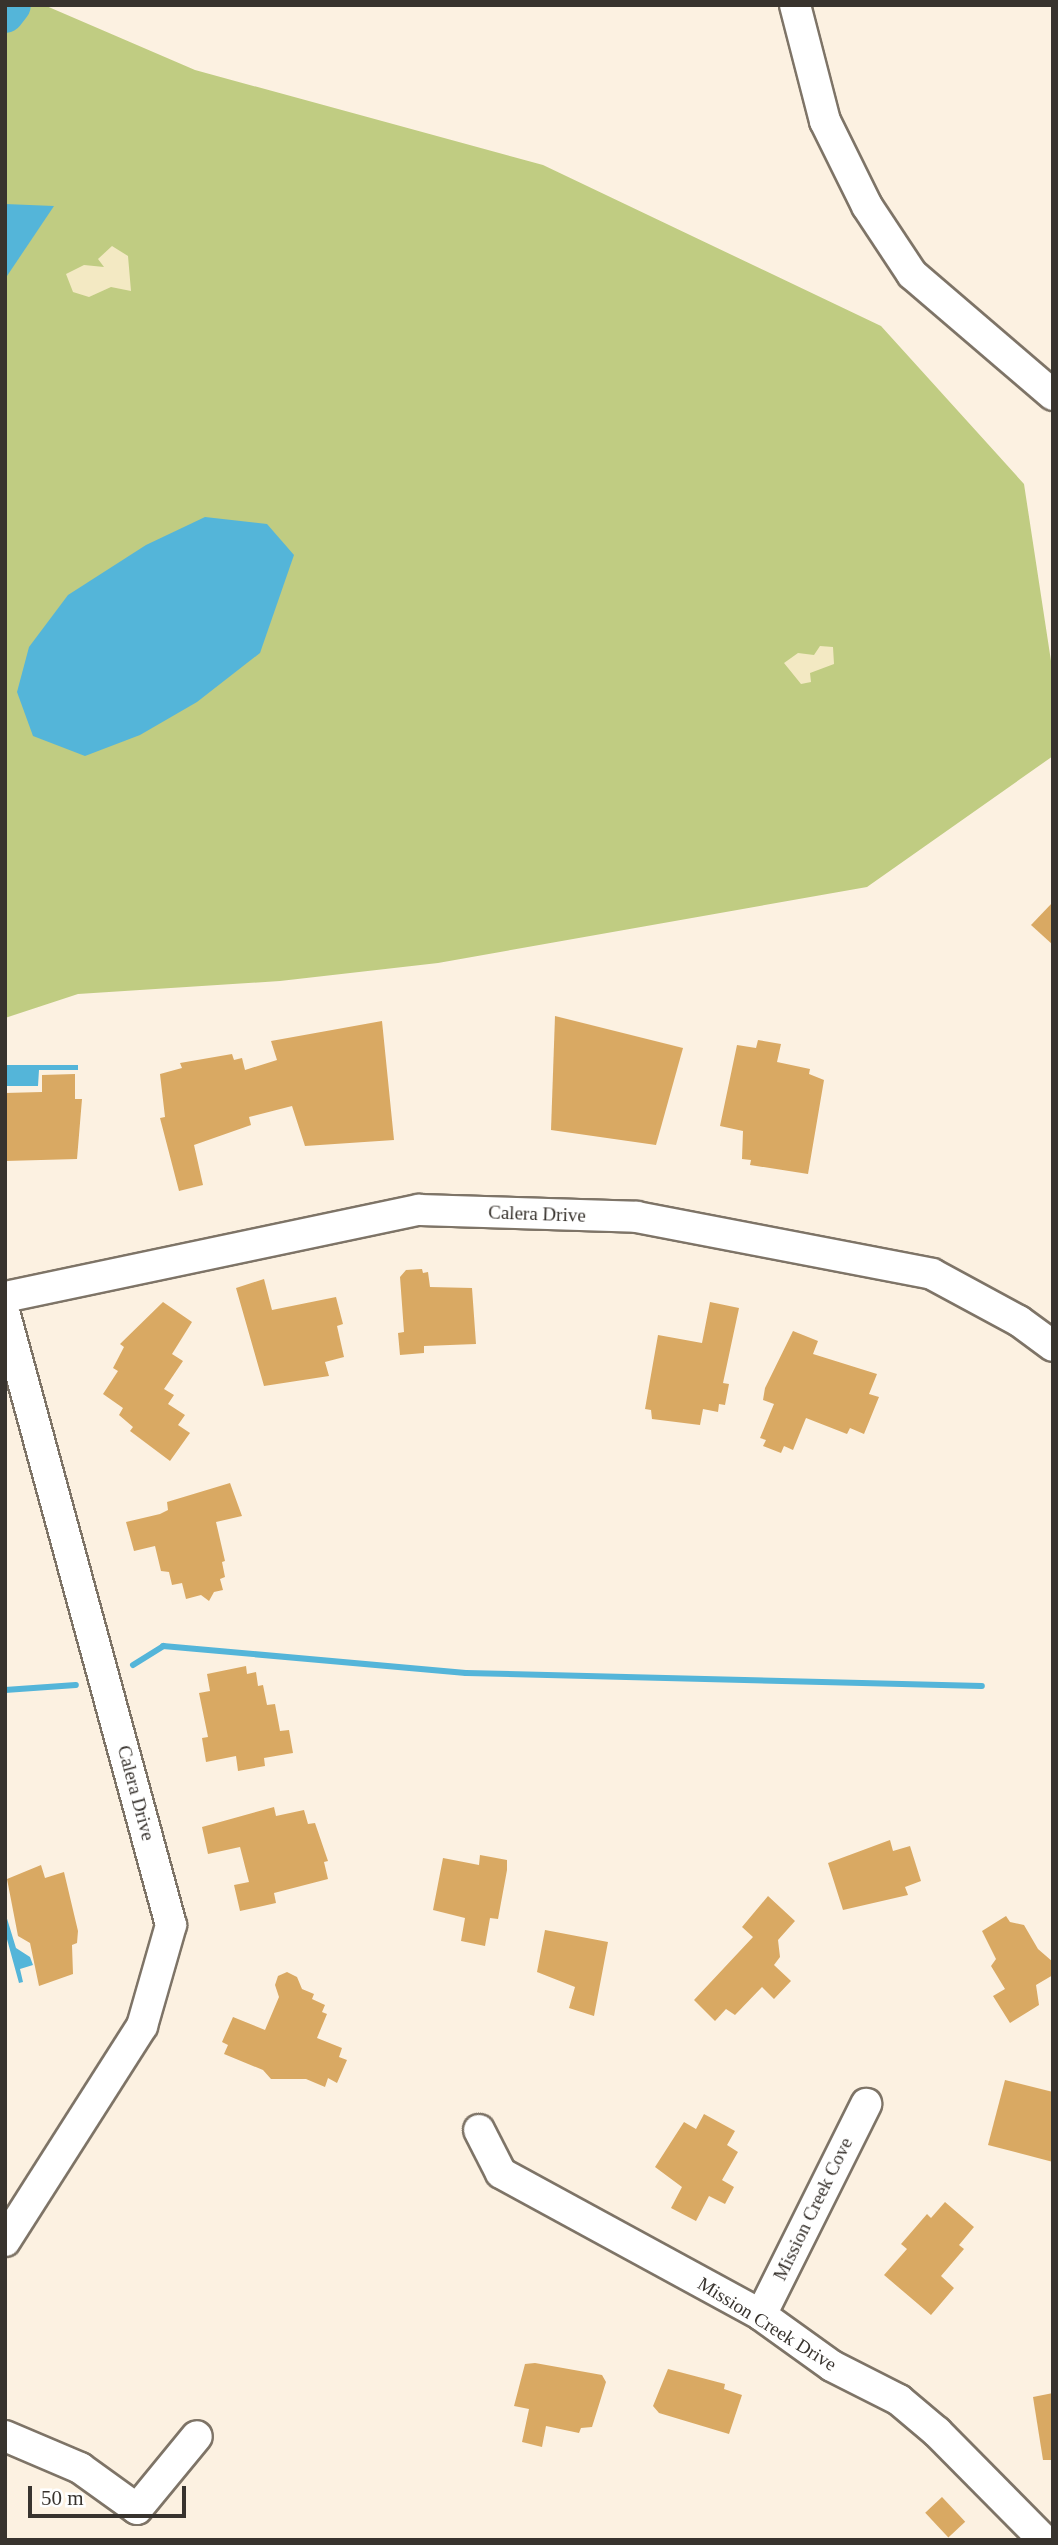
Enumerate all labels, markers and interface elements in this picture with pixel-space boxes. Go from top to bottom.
street label: Calera Drive [488,1201,586,1227]
street label: Calera Drive [112,1743,160,1843]
street label: Mission Creek Cove [769,2134,857,2284]
street label: Mission Creek Drive [693,2272,841,2376]
scale bar [32,2472,189,2516]
text: 50 m [41,2486,84,2510]

